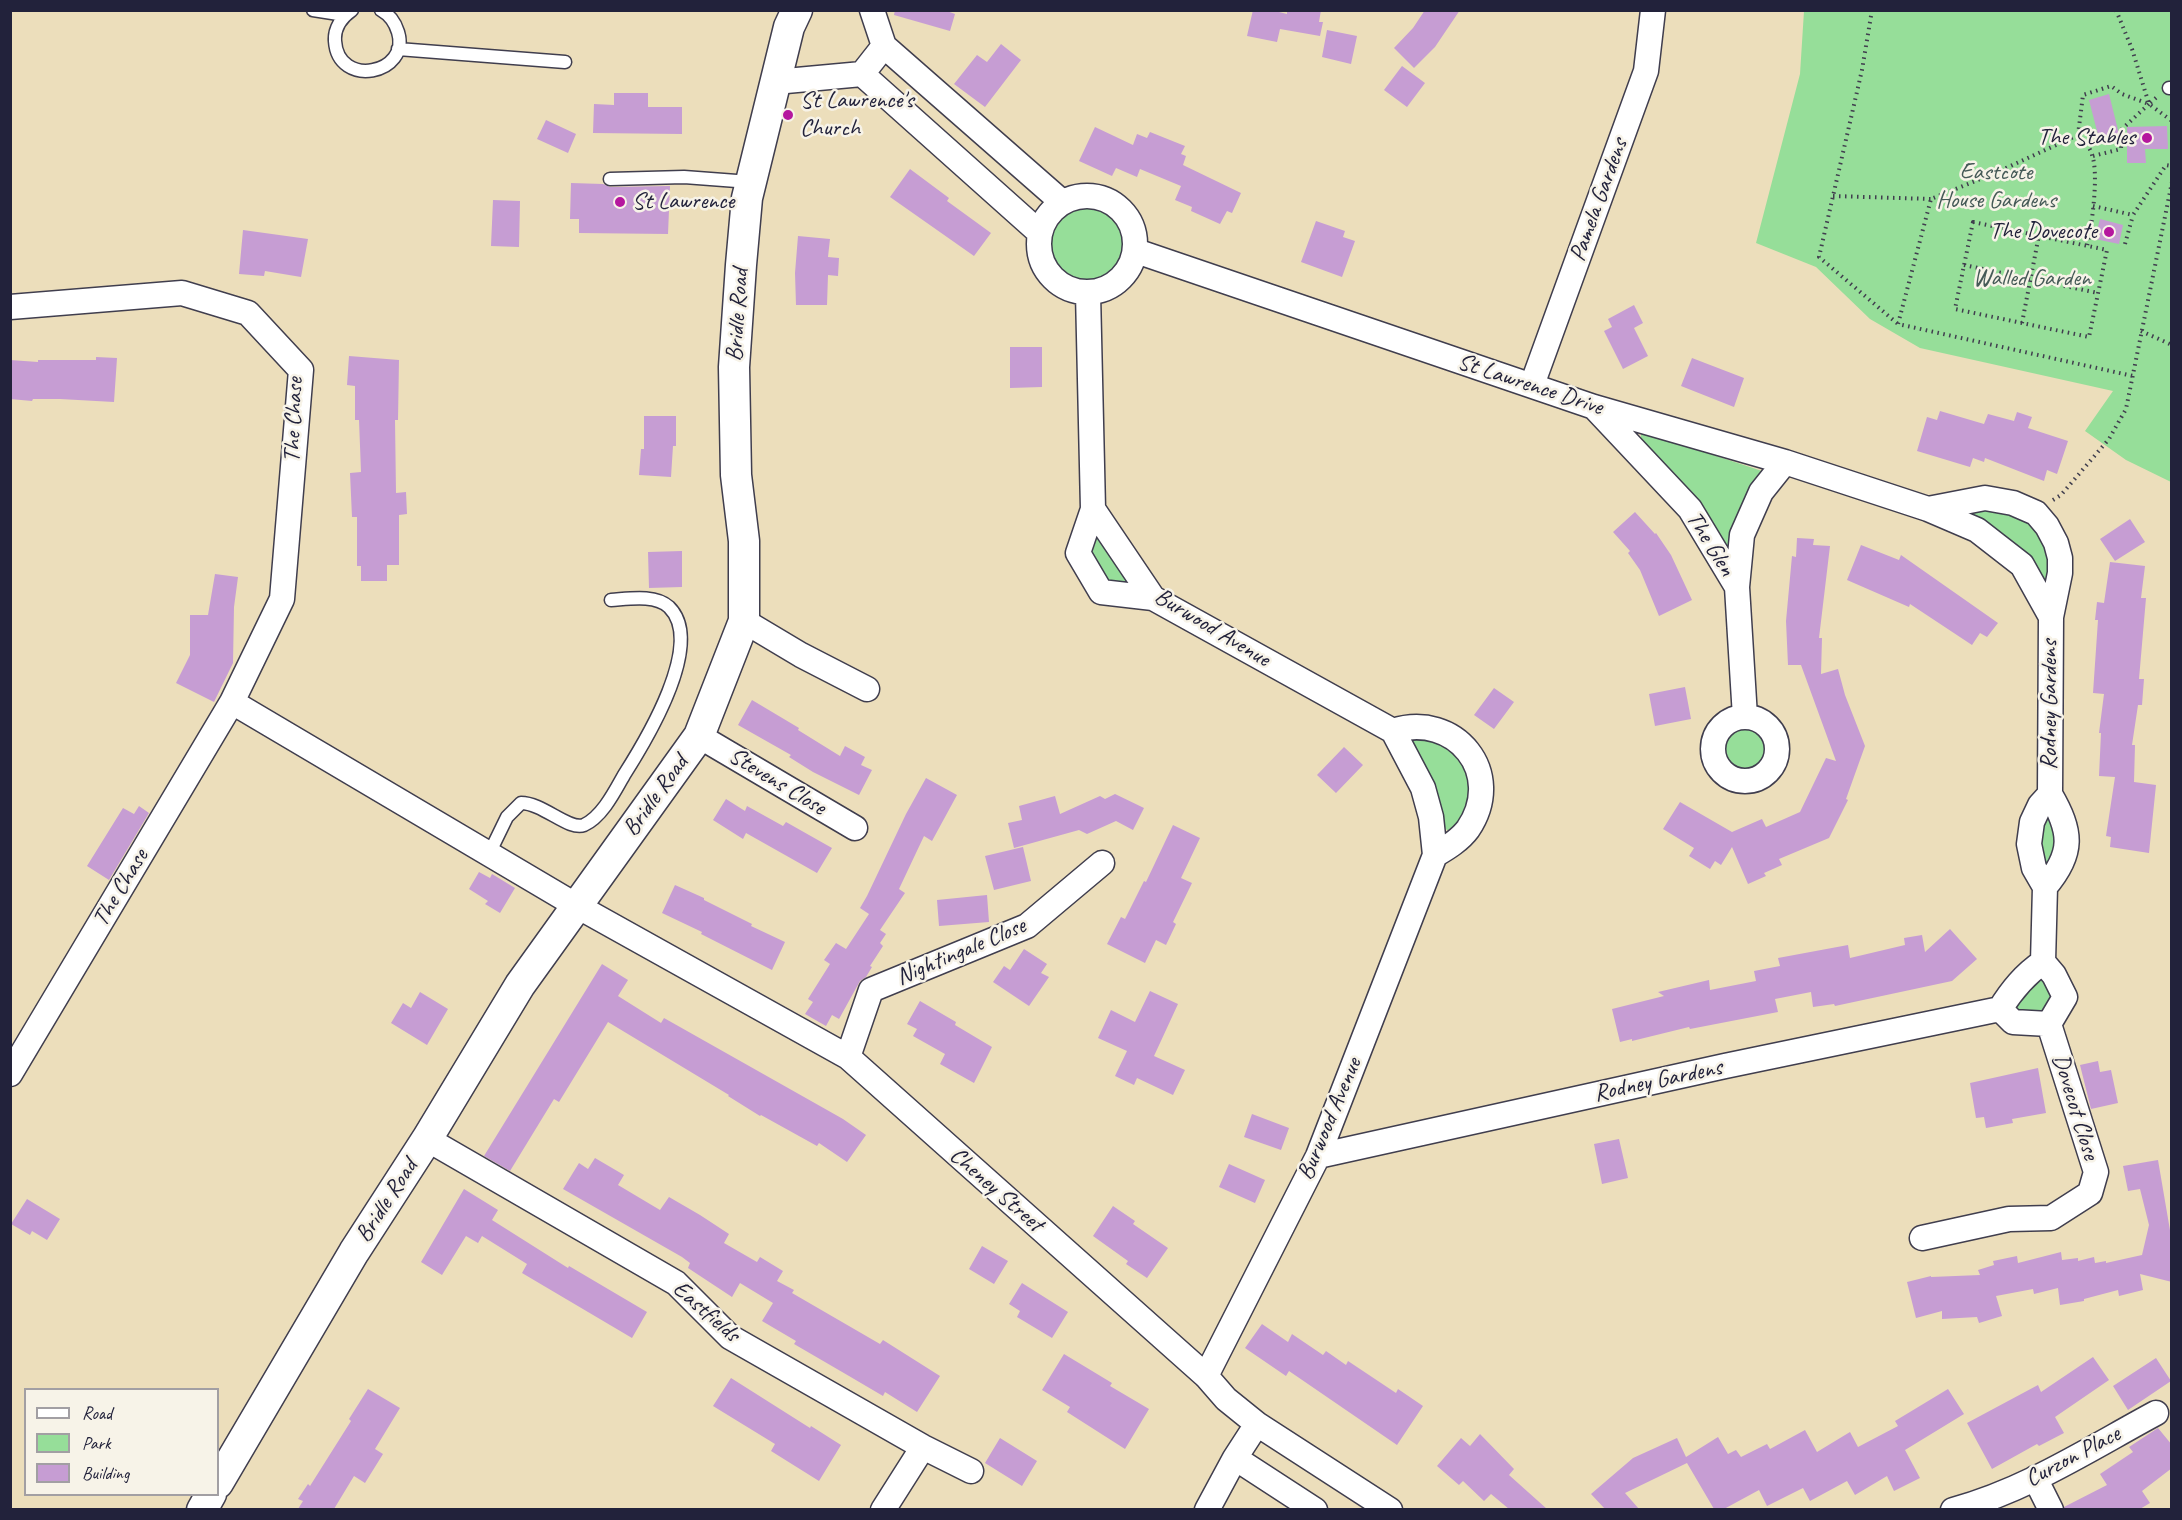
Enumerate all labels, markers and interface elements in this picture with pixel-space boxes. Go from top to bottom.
place label: St Lawrence's Church [800,87,913,143]
marker: St Lawrence's Church [781,108,795,122]
place label: The Stables [2038,124,2135,152]
marker: The Stables [2140,131,2154,145]
street label: Pamela Gardens [1563,135,1635,265]
park label: Eastcote House Gardens [1936,159,2056,215]
place label: St Lawrence [632,188,734,216]
marker: St Lawrence [613,195,627,209]
place label: The Dovecote [1990,218,2097,246]
marker: The Dovecote [2102,225,2116,239]
park label: Walled Garden [1973,265,2091,293]
street label: Bridle Road [720,268,756,362]
street label: St Lawrence Drive [1454,348,1606,422]
street label: The Chase [278,377,310,463]
street label: The Glen [1679,506,1741,582]
street label: Burwood Avenue [1149,582,1275,674]
street label: Rodney Gardens [2036,640,2064,770]
street label: Stevens Close [723,742,831,822]
street label: Bridle Road [617,750,695,842]
street label: The Chase [87,844,155,932]
street label: Nightingale Close [892,912,1030,992]
street label: Dovecot Close [2045,1051,2105,1163]
street label: Rodney Gardens [1591,1053,1725,1109]
street label: Burwood Avenue [1291,1054,1369,1184]
street label: Cheney Street [943,1141,1049,1239]
street label: Bridle Road [350,1154,424,1248]
street label: Eastfields [666,1275,746,1349]
legend [24,1388,219,1496]
text: Road [82,1402,112,1424]
street label: Curzon Place [2021,1420,2125,1494]
text: Park [82,1432,111,1454]
text: Building [82,1462,129,1484]

